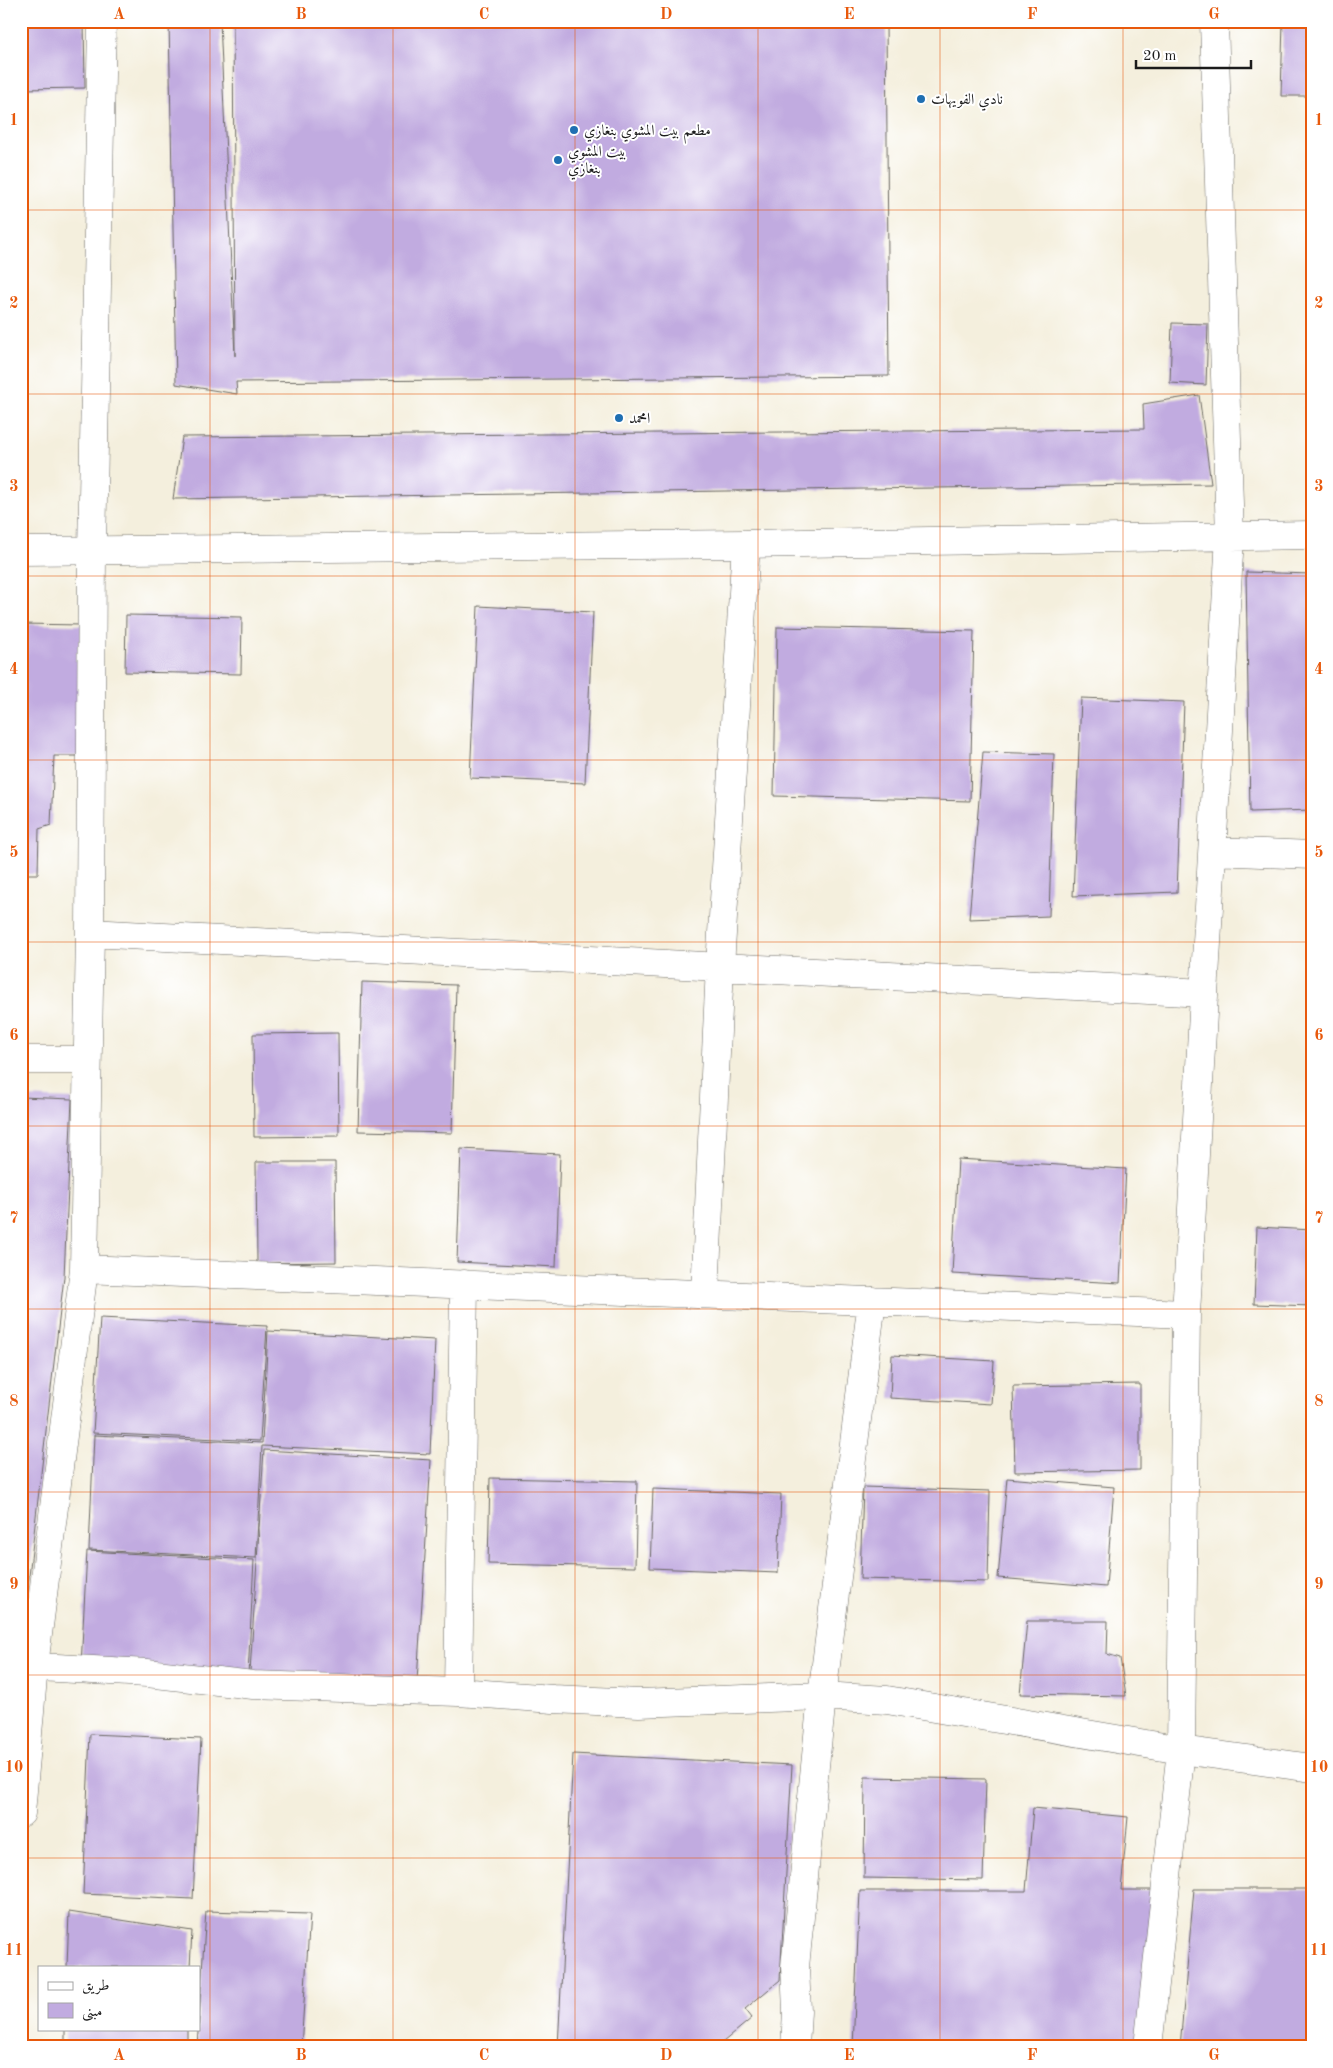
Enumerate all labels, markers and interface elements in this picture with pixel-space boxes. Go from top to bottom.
text: A [113,7,125,23]
text: B [295,7,307,23]
text: C [479,7,489,23]
text: D [660,7,672,23]
text: E [843,7,855,23]
text: F [1027,7,1038,23]
text: G [1208,7,1220,23]
scale bar [1136,38,1250,70]
text: 20 m [1143,49,1177,64]
marker: نادي الفويهات [915,93,927,105]
place label: نادي الفويهات [931,93,1003,111]
text: 1 [9,113,19,129]
text: 1 [1314,113,1324,129]
marker: مطعم بيت المشوي بنغازي [568,124,580,136]
place label: مطعم بيت المشوي بنغازي [584,124,711,144]
place label: بيت المشوي بنغازي [568,145,626,180]
marker: بيت المشوي بنغازي [552,154,564,166]
text: 2 [9,296,19,312]
text: 2 [1314,296,1324,312]
marker: امحمد [613,412,625,424]
place label: امحمد [629,412,650,427]
text: 3 [9,479,19,495]
text: 3 [1314,479,1324,495]
text: 4 [9,662,19,678]
text: 4 [1314,662,1324,678]
text: 5 [9,845,19,861]
text: 5 [1314,845,1324,861]
text: 6 [9,1028,19,1044]
text: 6 [1314,1028,1324,1044]
text: 7 [9,1211,19,1227]
text: 7 [1314,1211,1324,1227]
text: 8 [9,1394,19,1410]
text: 8 [1314,1394,1324,1410]
text: 9 [9,1577,19,1593]
text: 9 [1314,1577,1324,1593]
text: 10 [5,1760,23,1776]
text: 10 [1310,1760,1328,1776]
text: 11 [5,1943,23,1959]
text: 11 [1310,1943,1328,1959]
legend [38,1966,200,2030]
text: طريق [82,1979,109,1995]
text: مبنى [82,2005,102,2022]
text: A [113,2048,125,2064]
text: B [295,2048,307,2064]
text: C [479,2048,489,2064]
text: D [660,2048,672,2064]
text: E [843,2048,855,2064]
text: F [1027,2048,1038,2064]
text: G [1208,2048,1220,2064]

